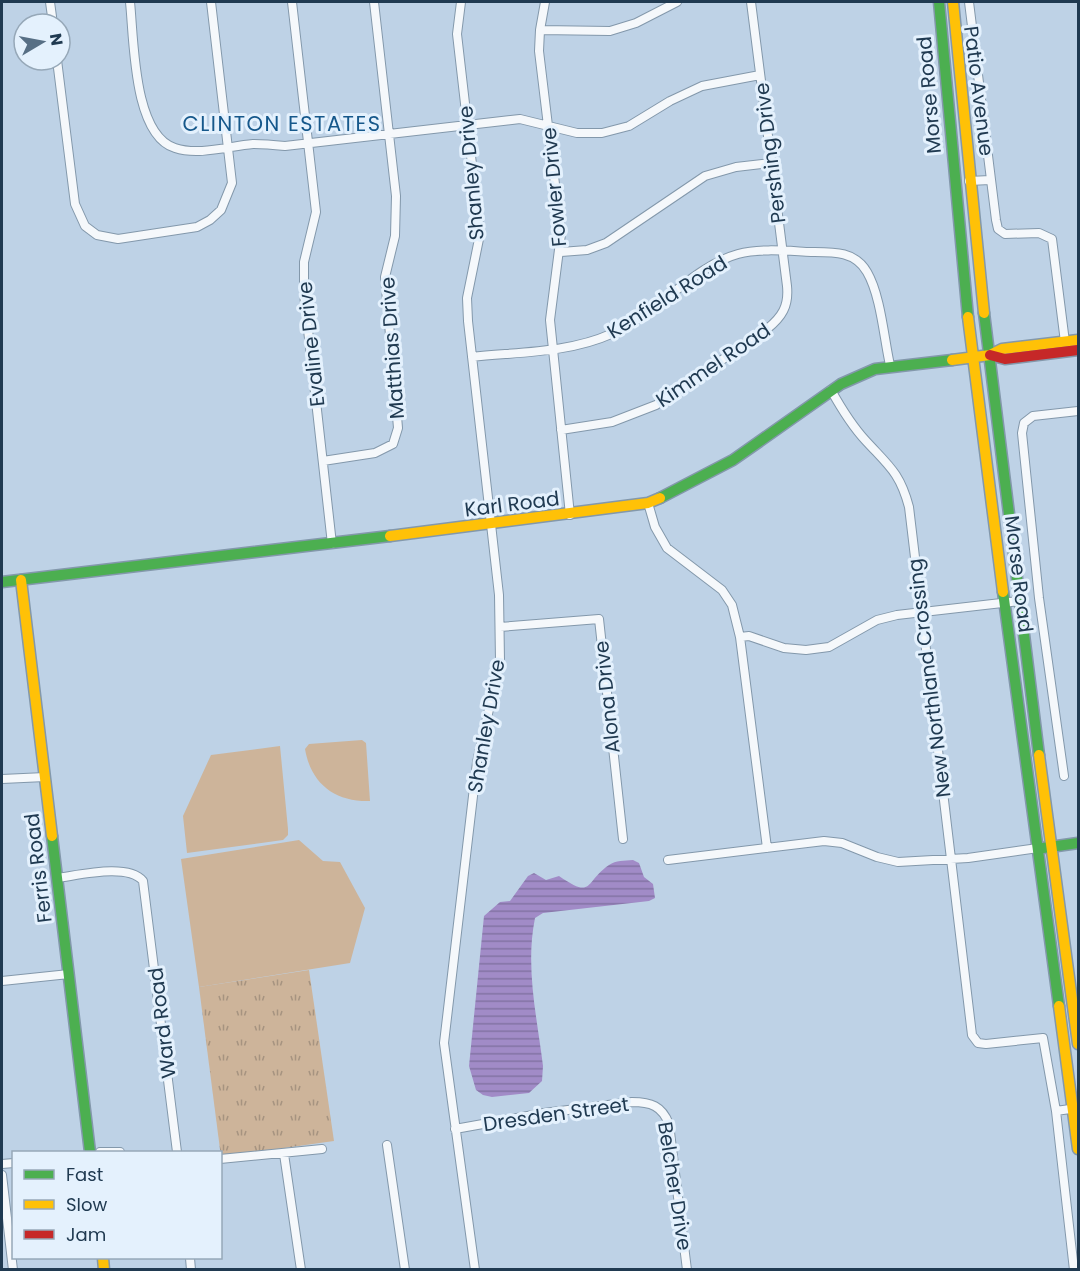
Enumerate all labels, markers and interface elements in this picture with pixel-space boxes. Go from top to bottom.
north arrow [12,12,72,72]
street label: Patio Avenue [957,25,1001,157]
text: N [44,32,69,47]
street label: Morse Road [910,35,948,155]
street label: Pershing Drive [747,81,793,225]
street label: Shanley Drive [451,105,491,241]
district label: CLINTON ESTATES [182,109,382,138]
street label: Fowler Drive [535,126,573,248]
street label: Kenfield Road [602,249,732,345]
street label: Matthias Drive [373,276,411,420]
street label: Evaline Drive [291,280,331,408]
street label: Kimmel Road [650,316,776,414]
street label: Karl Road [463,484,561,524]
street label: Morse Road [998,514,1040,634]
street label: New Northland Crossing [900,557,958,799]
street label: Alona Drive [587,639,627,755]
street label: Shanley Drive [460,657,512,795]
street label: Ferris Road [17,812,59,924]
street label: Ward Road [141,966,183,1080]
street label: Dresden Street [481,1090,631,1138]
street label: Belcher Drive [651,1120,699,1252]
legend [12,1151,222,1259]
text: Fast [66,1162,103,1187]
text: Slow [66,1192,108,1217]
text: Jam [66,1222,106,1247]

